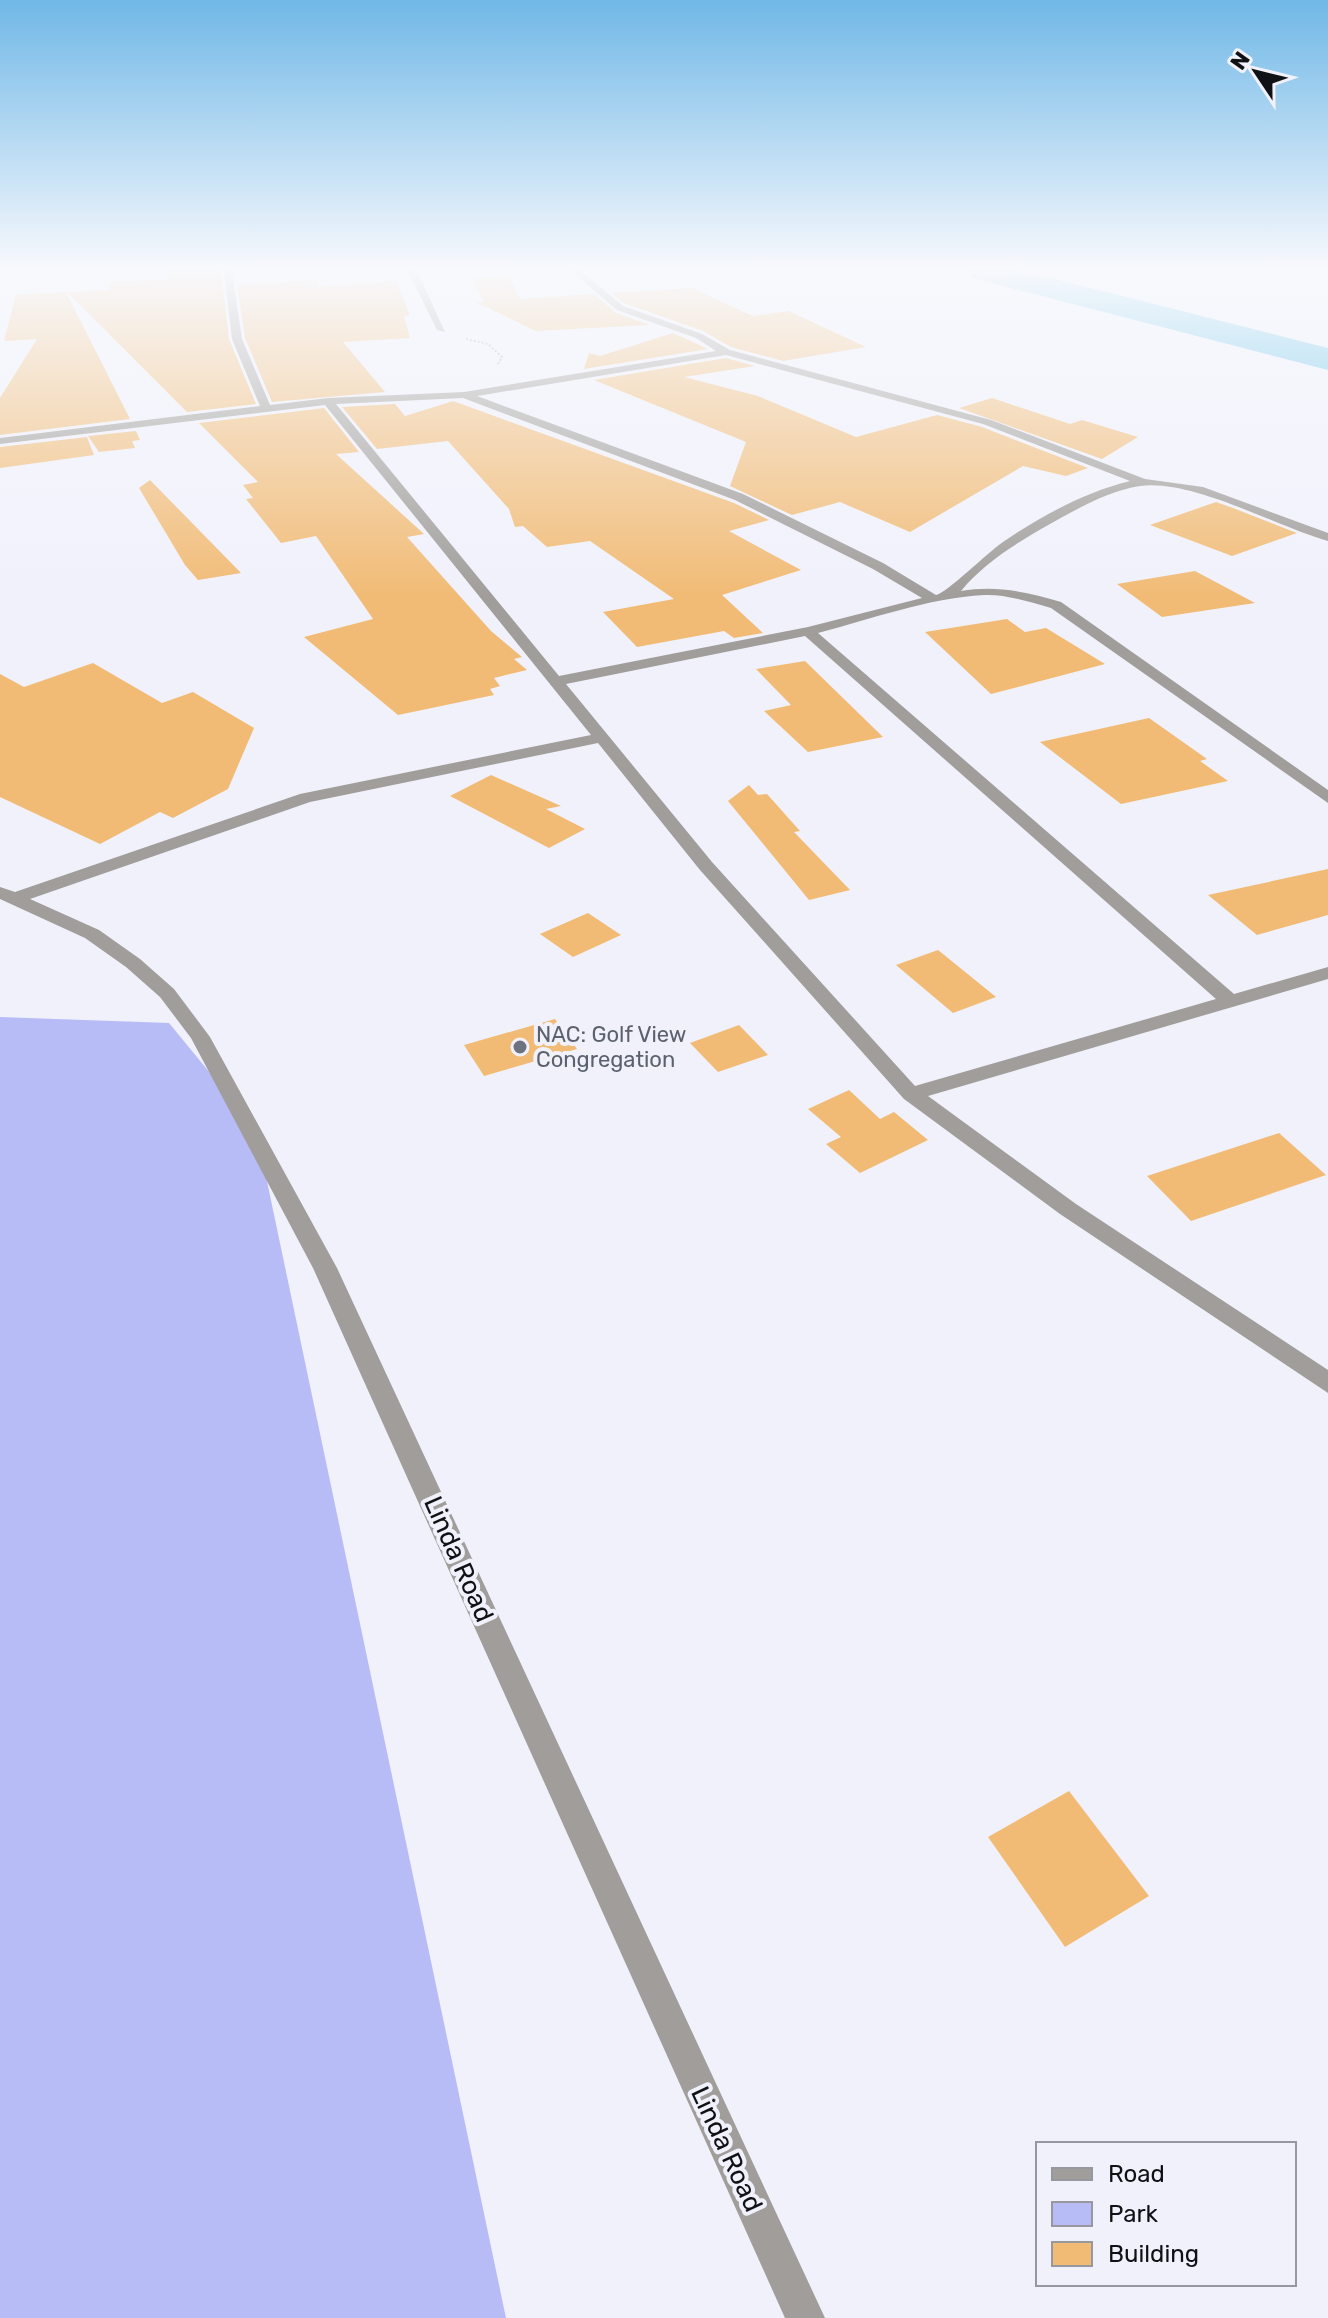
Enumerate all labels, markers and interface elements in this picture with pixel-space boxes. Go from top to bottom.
north arrow [1216,32,1296,112]
text: N [1224,47,1256,75]
place label: NAC: Golf View Congregation [536,1021,686,1073]
marker: NAC: Golf View Congregation [511,1038,529,1056]
street label: Linda Road [417,1491,500,1627]
street label: Linda Road [684,2082,769,2217]
legend [1036,2142,1296,2286]
text: Road [1108,2160,1165,2188]
text: Park [1108,2200,1159,2228]
text: Building [1108,2240,1199,2268]

